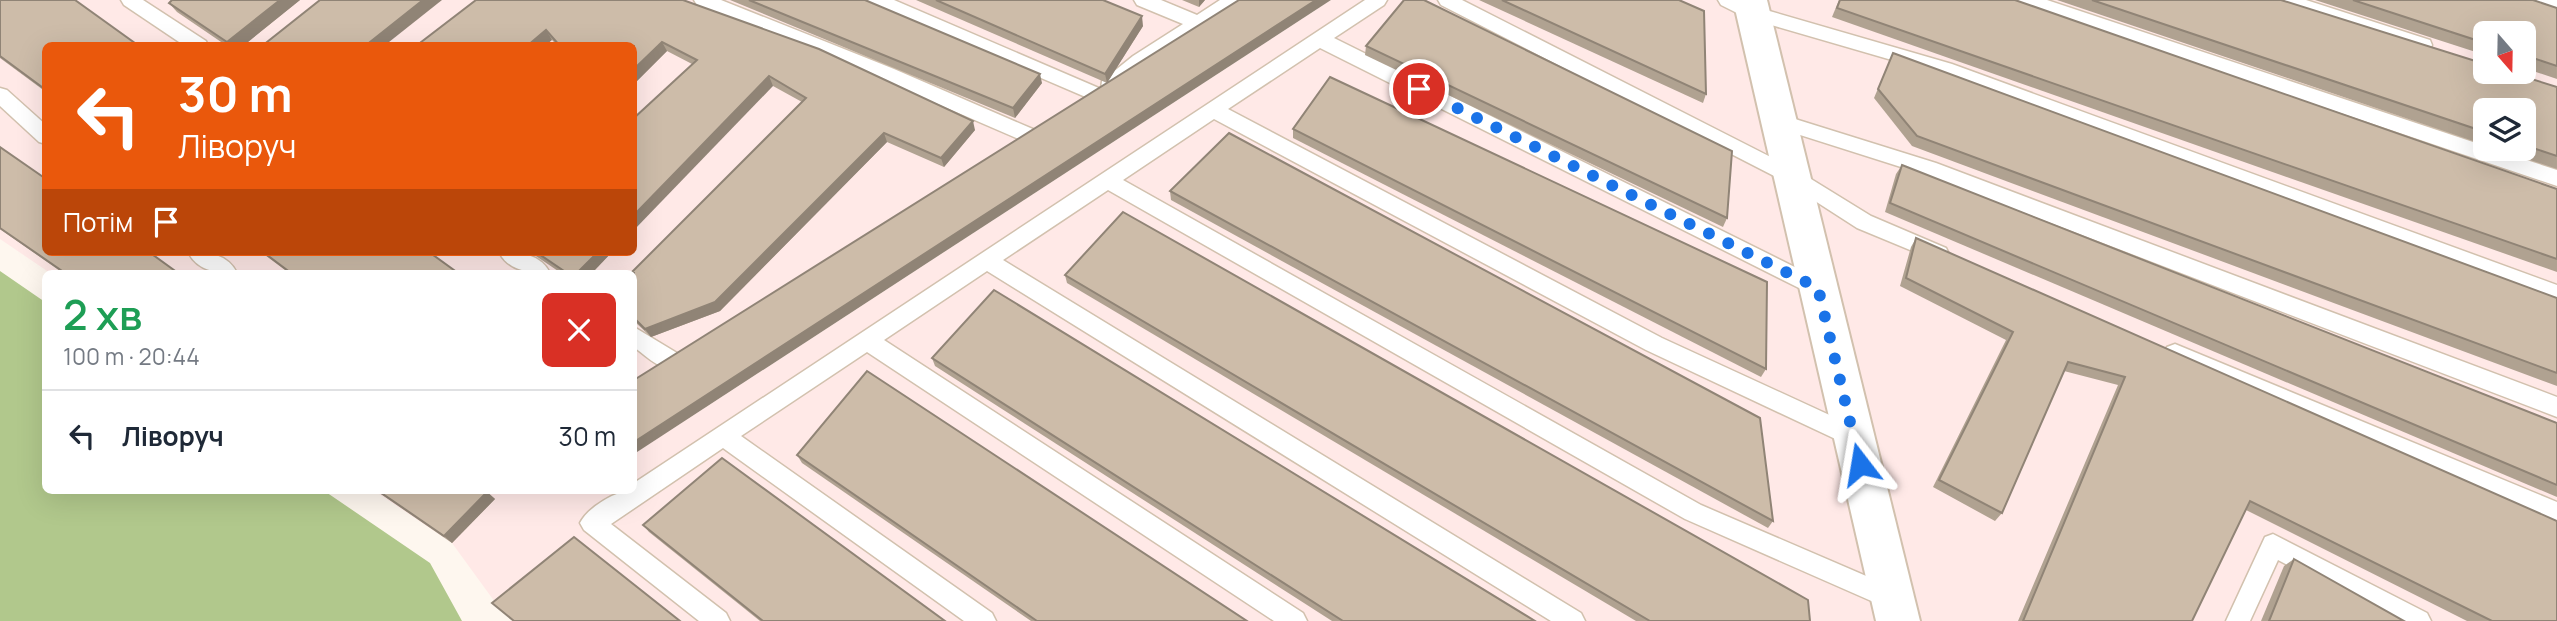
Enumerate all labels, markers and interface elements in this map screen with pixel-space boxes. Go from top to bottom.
north arrow [2473,21,2536,84]
map controls [2473,21,2536,161]
pin [1389,59,1449,119]
text: 30 m [178,60,293,127]
icon: left [63,70,154,161]
icon: arrive [1400,70,1438,108]
button: layers [2473,98,2536,161]
text: Ліворуч [178,124,297,168]
icon: arrive [147,203,185,241]
text: Потім [63,204,133,240]
text: 2 хв [63,285,142,343]
button: close [542,293,616,367]
text: 100 m · 20:44 [63,340,200,372]
icon: left [63,417,101,455]
text: Ліворуч [122,418,224,454]
text: 30 m [559,418,616,454]
position arrow [1823,427,1897,501]

